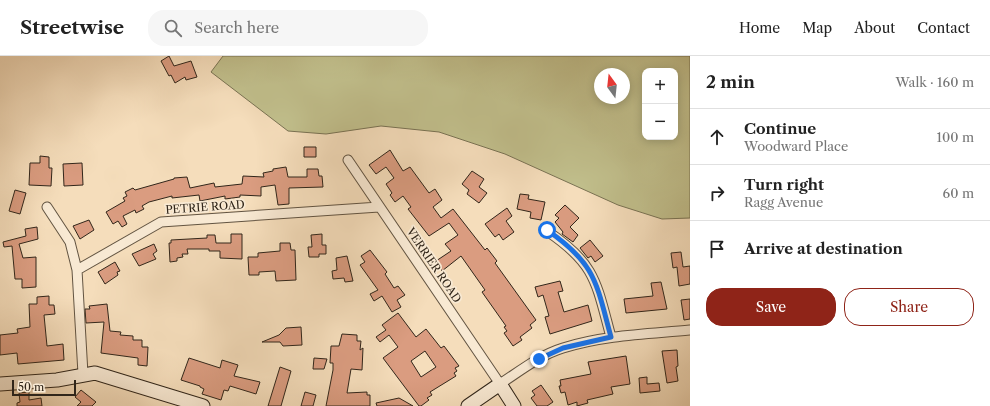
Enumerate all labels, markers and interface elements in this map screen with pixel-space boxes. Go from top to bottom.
search box [148,10,428,46]
text: Streetwise [20,16,124,39]
icon: search [162,17,184,39]
text: Search here [194,18,279,37]
text: Home [739,19,780,37]
text: Map [802,19,832,37]
text: About [854,19,895,37]
text: Contact [917,19,970,37]
north arrow [594,68,630,104]
map controls [642,68,678,140]
button: + [642,68,678,104]
text: 2 min [706,72,755,92]
text: Walk · 160 m [895,74,974,90]
button: − [642,104,678,140]
text: Continue [744,119,816,138]
icon: ahead [706,126,728,148]
text: 100 m [936,129,974,145]
text: Woodward Place [744,138,848,154]
text: Turn right [744,175,824,194]
icon: right [706,182,728,204]
text: 60 m [943,185,974,201]
text: Ragg Avenue [744,194,823,210]
street label: PETRIE ROAD [165,197,245,217]
route start [538,221,556,239]
street label: VERRIER ROAD [403,224,464,305]
icon: arrive [706,238,728,260]
text: Arrive at destination [744,239,903,258]
button: Save [706,288,836,326]
button: Share [844,288,974,326]
route end [530,350,548,368]
scale bar [12,378,76,397]
text: 50 m [18,380,44,394]

